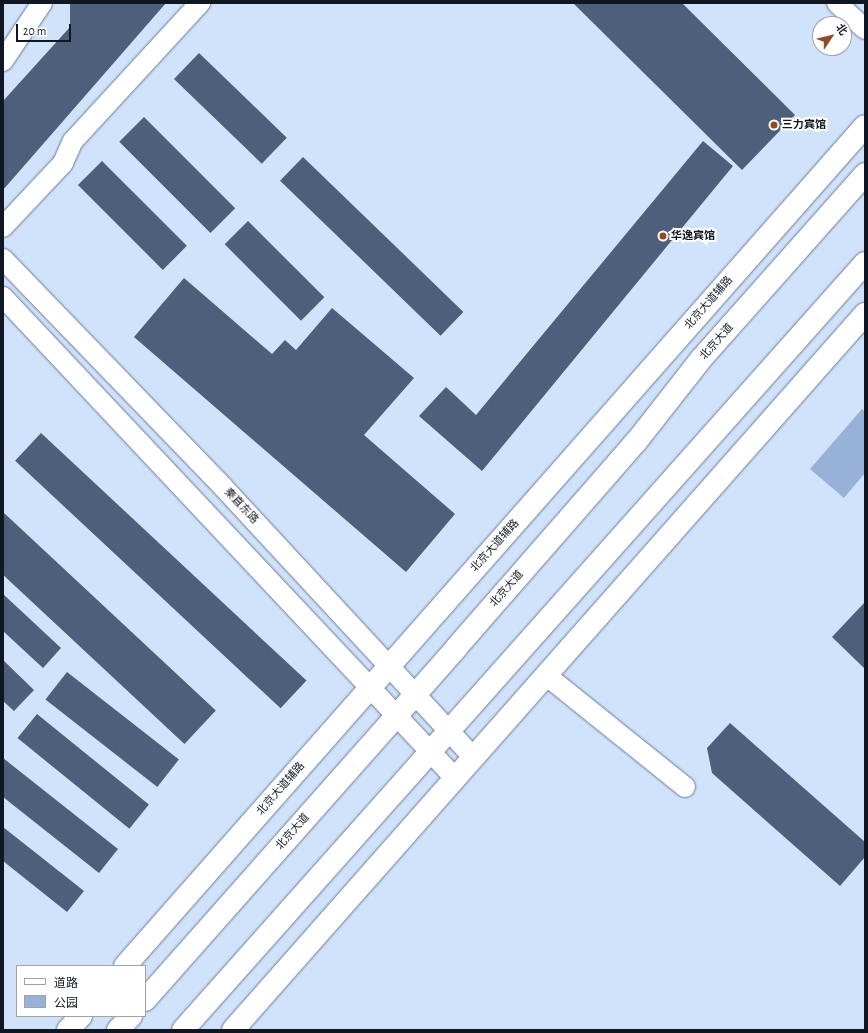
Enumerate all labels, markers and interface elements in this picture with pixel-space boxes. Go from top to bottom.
scale bar [18,16,73,42]
north arrow [812,16,852,56]
text: 北 [834,22,849,37]
text: 20 m [23,25,46,37]
place label: 三力宾馆 [782,118,826,132]
marker: 三力宾馆 [769,120,779,130]
place label: 华逸宾馆 [671,229,715,243]
marker: 华逸宾馆 [658,231,668,241]
street label: 北京大道辅路 [682,274,736,332]
street label: 北京大道 [698,321,736,363]
street label: 秦直东路 [221,485,261,527]
street label: 北京大道辅路 [468,517,522,575]
street label: 北京大道 [488,568,526,610]
street label: 北京大道辅路 [254,760,308,818]
street label: 北京大道 [274,811,312,853]
legend [16,965,146,1017]
text: 道路 [54,977,78,989]
text: 公园 [54,997,78,1009]

